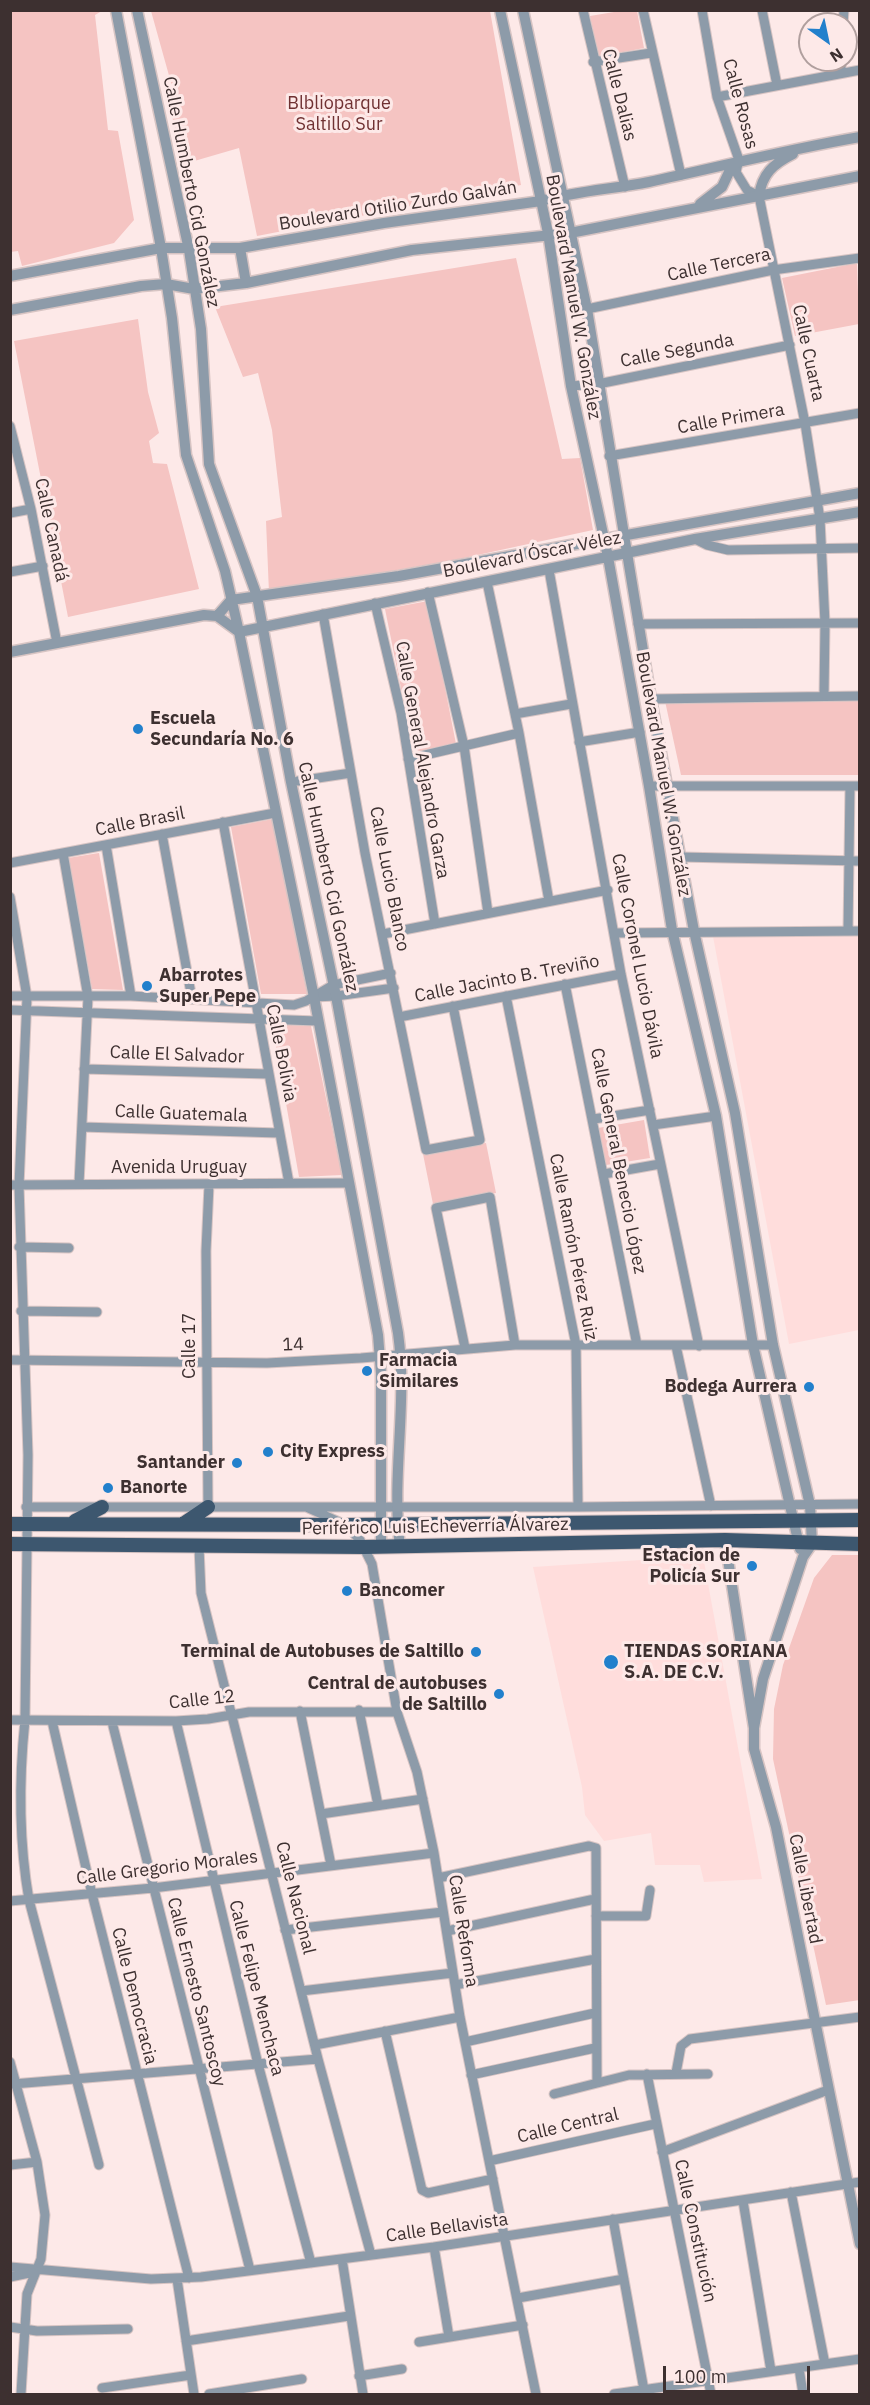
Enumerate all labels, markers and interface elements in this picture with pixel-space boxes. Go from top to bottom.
north arrow [798,12,858,72]
text: N [826,44,847,67]
street label: Calle Dalias [597,47,641,143]
street label: Calle Rosas [718,56,762,152]
street label: Calle Humberto Cid González [158,75,224,309]
park label: Blblioparque Saltillo Sur [287,93,391,136]
street label: Boulevard Manuel W. González [541,173,605,421]
street label: Boulevard Otilio Zurdo Galván [277,177,519,235]
street label: Calle Tercera [665,244,773,286]
street label: Calle Cuarta [787,303,829,403]
street label: Calle Segunda [619,329,735,373]
street label: Calle Primera [676,399,786,439]
street label: Calle Canadá [29,476,73,584]
street label: Boulevard Óscar Vélez [441,527,623,583]
street label: Calle General Alejandro Garza [390,639,454,881]
street label: Boulevard Manuel W. González [631,650,695,898]
place label: Escuela Secundaría No. 6 [150,708,294,750]
marker: Escuela Secundaría No. 6 [131,722,145,736]
street label: Calle Humberto Cid González [293,760,363,994]
street label: Calle Brasil [93,803,187,841]
street label: Calle Lucio Blanco [364,805,414,953]
street label: Calle Coronel Lucio Dávila [607,852,667,1060]
street label: Calle Jacinto B. Treviño [413,950,601,1008]
place label: Abarrotes Super Pepe [159,965,256,1008]
marker: Abarrotes Super Pepe [140,979,154,993]
street label: Calle Bolivia [261,1002,301,1104]
street label: Calle El Salvador [109,1042,245,1068]
street label: Calle General Benecio López [585,1046,651,1276]
street label: Calle Guatemala [114,1101,248,1127]
street label: Calle Ramón Pérez Ruiz [544,1152,602,1342]
street label: Avenida Uruguay [111,1157,247,1179]
street label: Calle 17 [179,1313,201,1379]
street label: 14 [282,1334,304,1356]
place label: Farmacia Similares [379,1350,459,1392]
marker: Farmacia Similares [360,1364,374,1378]
place label: Bodega Aurrera [665,1376,797,1398]
marker: Bodega Aurrera [802,1380,816,1394]
place label: City Express [280,1441,385,1463]
marker: City Express [261,1445,275,1459]
place label: Santander [137,1452,225,1474]
marker: Santander [230,1456,244,1470]
place label: Banorte [120,1477,187,1499]
marker: Banorte [101,1481,115,1495]
street label: Periférico Luis Echeverría Álvarez [301,1514,569,1540]
place label: Estacion de Policía Sur [642,1545,740,1588]
marker: Estacion de Policía Sur [745,1559,759,1573]
place label: Bancomer [359,1580,445,1602]
marker: Bancomer [340,1584,354,1598]
place label: Terminal de Autobuses de Saltillo [181,1641,464,1663]
place label: TIENDAS SORIANA S.A. DE C.V. [624,1641,788,1684]
marker: Terminal de Autobuses de Saltillo [469,1645,483,1659]
marker: TIENDAS SORIANA S.A. DE C.V. [602,1653,620,1671]
place label: Central de autobuses de Saltillo [307,1673,487,1716]
street label: Calle 12 [168,1686,236,1714]
marker: Central de autobuses de Saltillo [492,1687,506,1701]
street label: Calle Libertad [784,1832,826,1946]
street label: Calle Nacional [271,1839,319,1957]
street label: Calle Gregorio Morales [75,1846,259,1890]
street label: Calle Reforma [443,1873,483,1989]
street label: Calle Ernesto Santoscoy [162,1895,230,2089]
street label: Calle Felipe Menchaca [224,1898,288,2078]
street label: Calle Democracia [106,1925,162,2067]
street label: Calle Central [515,2104,621,2148]
street label: Calle Constitución [669,2157,721,2305]
street label: Calle Bellavista [384,2209,510,2247]
scale bar [666,2354,813,2392]
text: 100 m [674,2365,726,2388]

